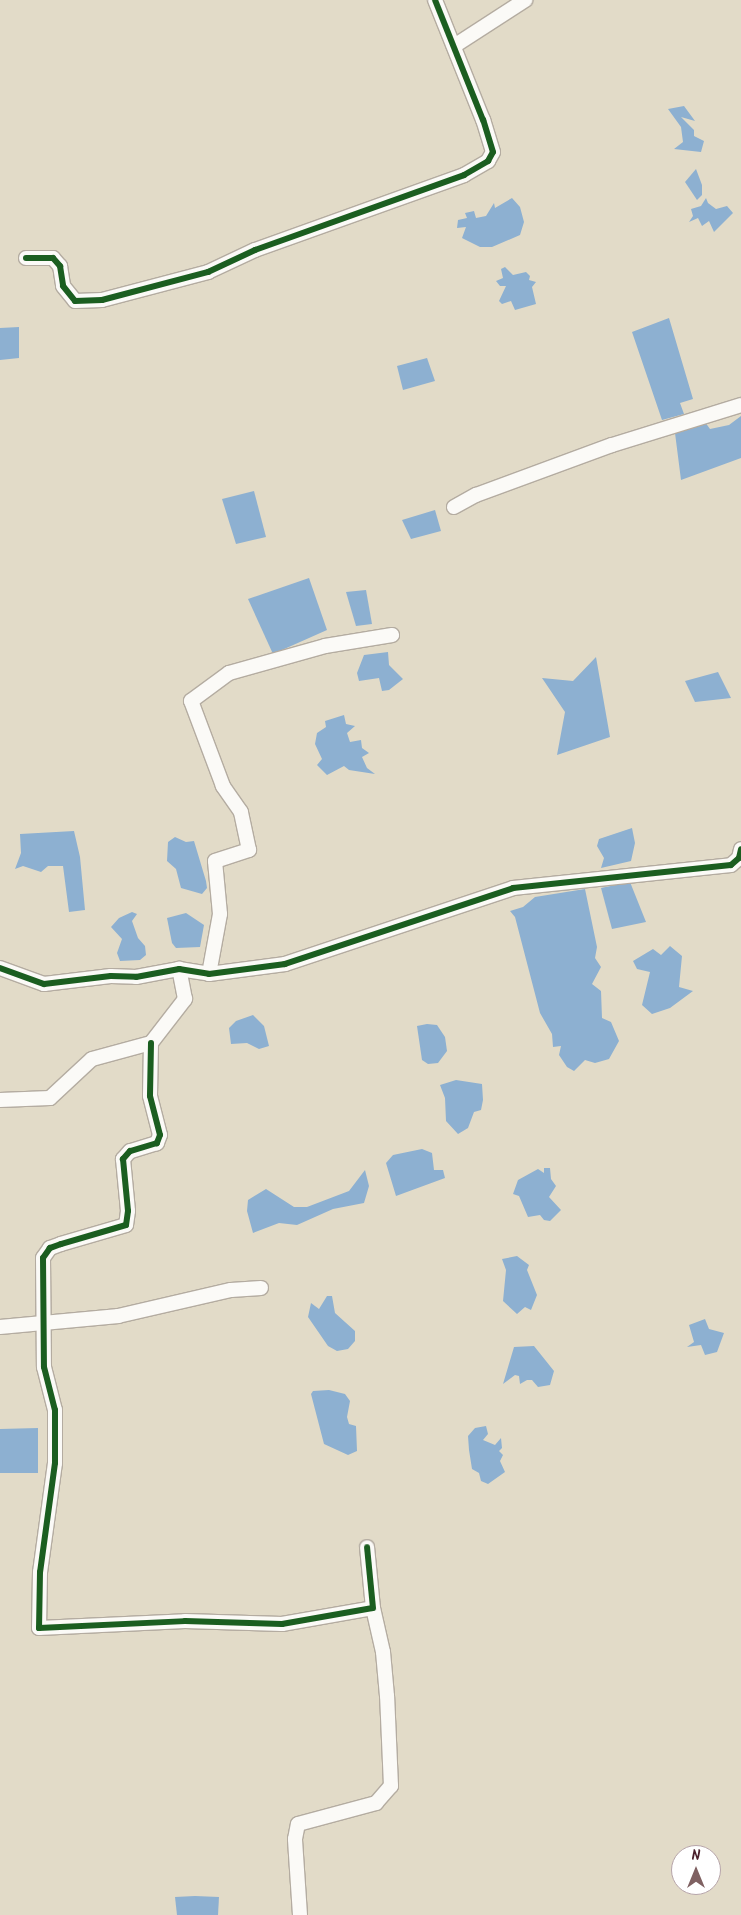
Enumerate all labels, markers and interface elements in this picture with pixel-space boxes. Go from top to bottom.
north arrow [671,1845,721,1895]
text: N [692,1845,700,1867]

